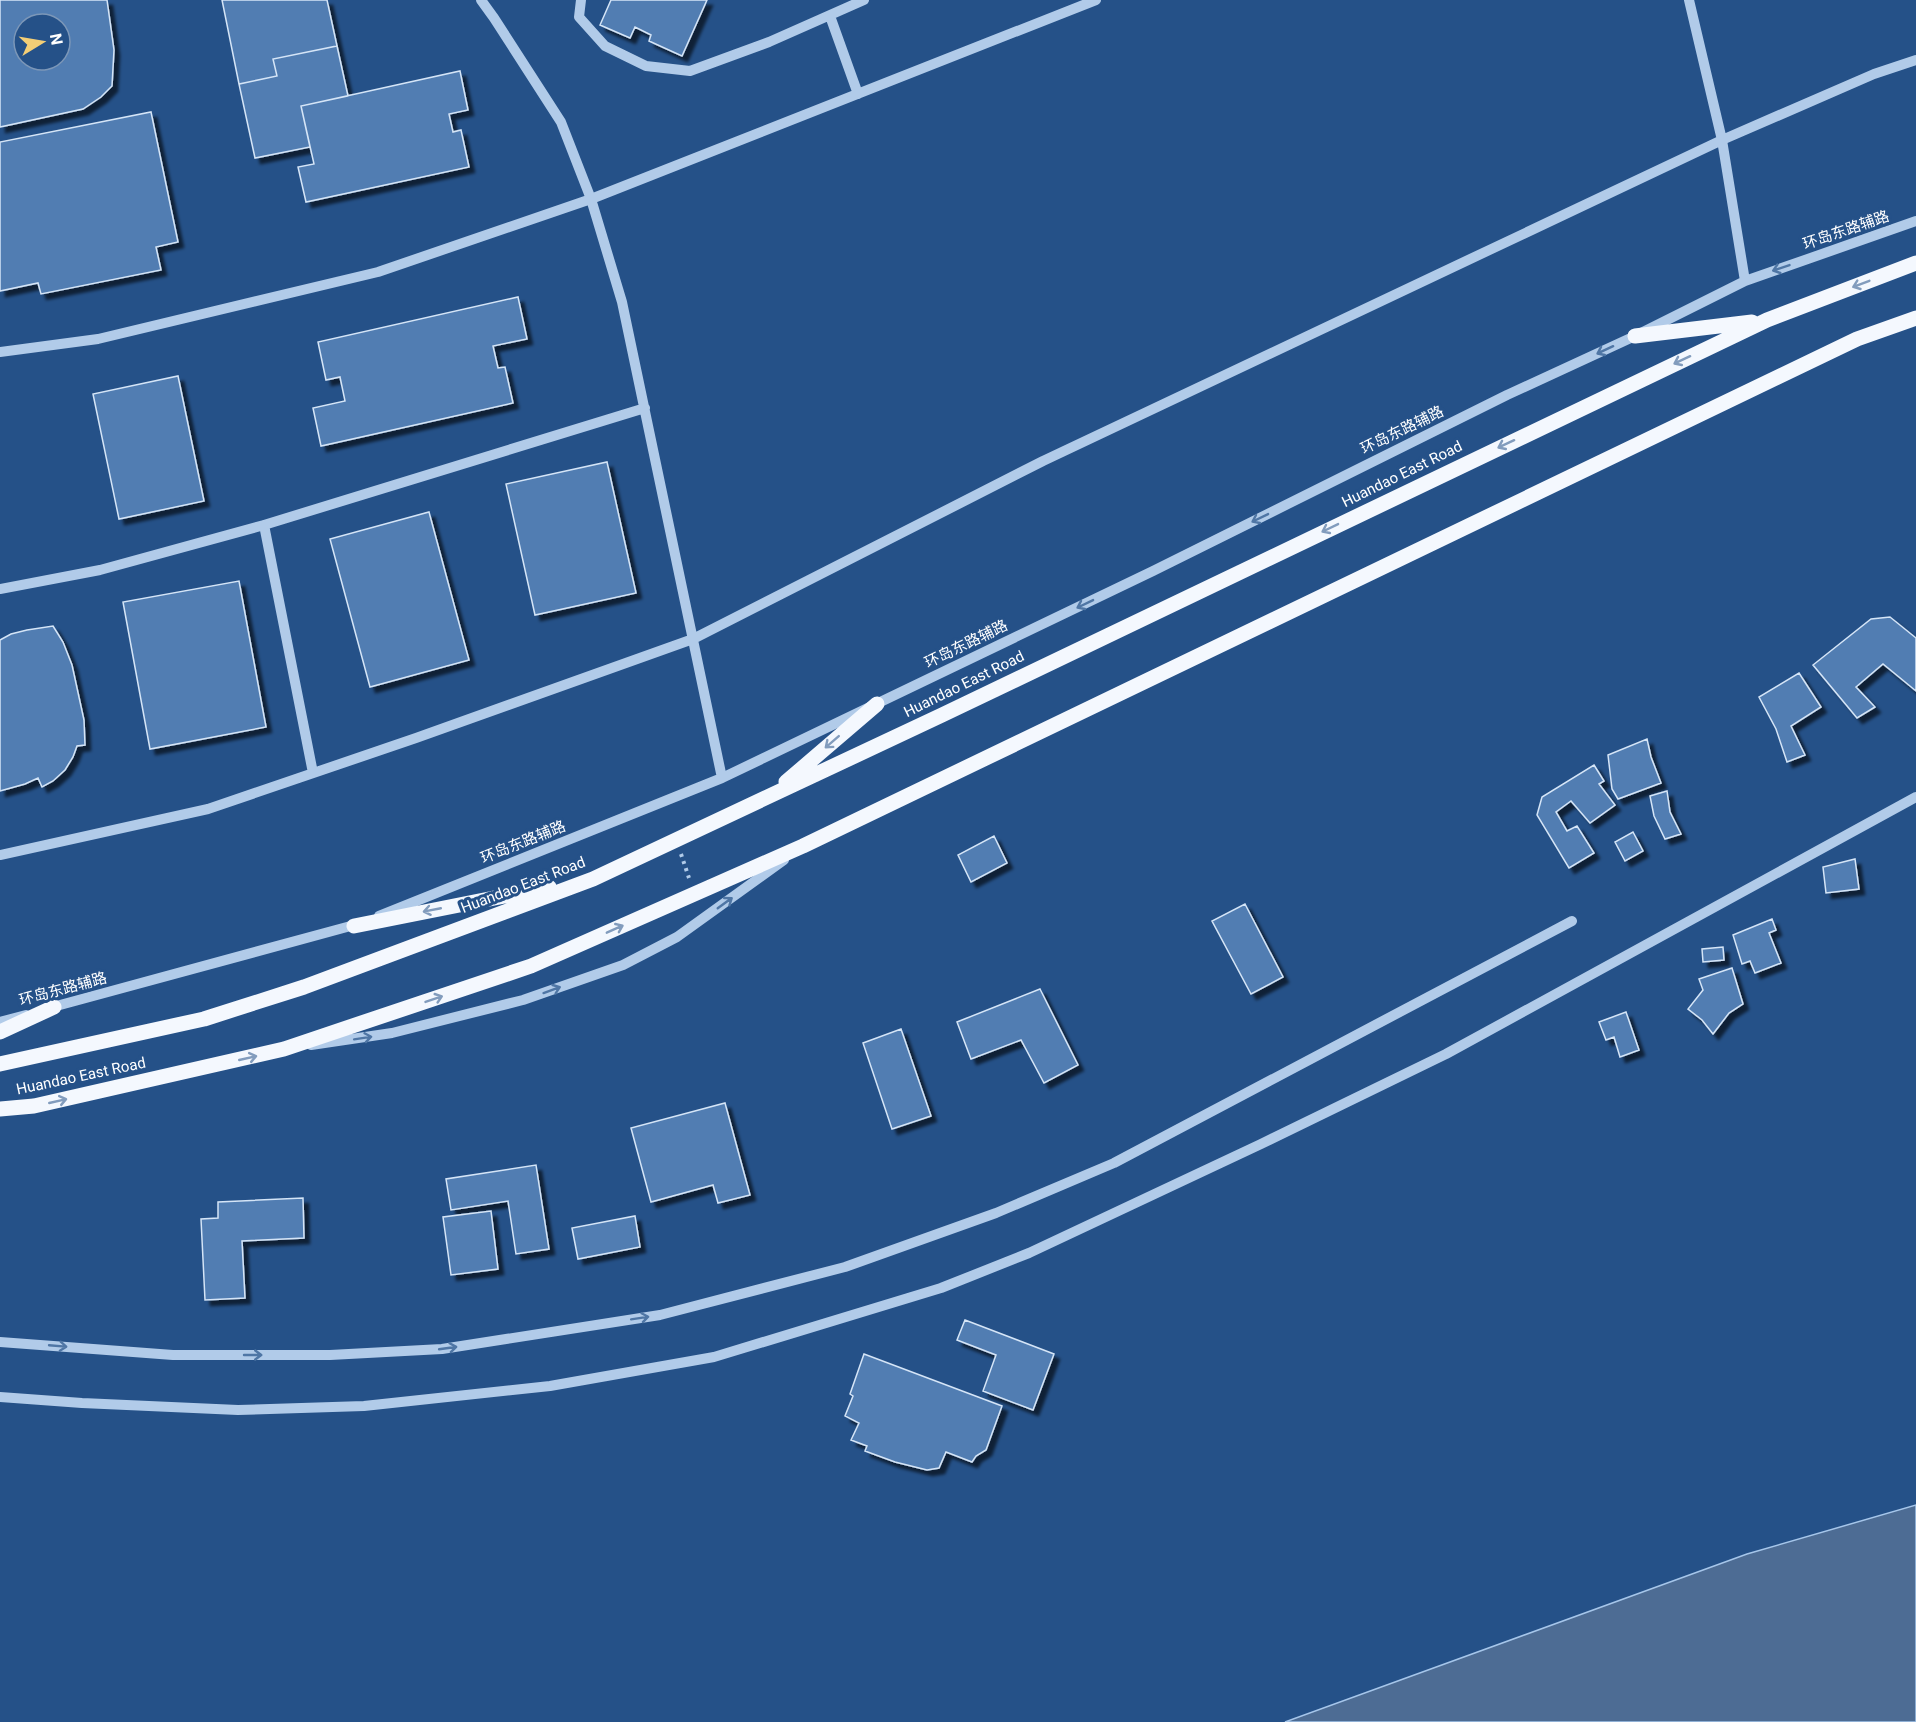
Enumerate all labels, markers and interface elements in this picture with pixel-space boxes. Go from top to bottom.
north arrow [12,12,72,72]
text: N [46,32,67,47]
street label: 环岛东路辅路 [1801,207,1891,253]
one-way arrow [1773,263,1791,274]
one-way arrow [1852,279,1871,290]
one-way arrow [1596,345,1614,356]
one-way arrow [1673,355,1691,367]
street label: 环岛东路辅路 [1358,402,1446,458]
street label: Huandao East Road [1339,437,1465,511]
one-way arrow [1497,439,1515,451]
one-way arrow [1251,513,1269,524]
one-way arrow [1322,523,1340,535]
one-way arrow [1076,599,1094,610]
street label: 环岛东路辅路 [922,616,1010,672]
street label: Huandao East Road [901,647,1027,721]
one-way arrow [825,735,840,749]
street label: 环岛东路辅路 [478,817,568,867]
street label: Huandao East Road [458,853,588,917]
one-way arrow [716,897,732,909]
one-way arrow [423,905,443,916]
one-way arrow [606,923,624,934]
street label: 环岛东路辅路 [17,969,109,1009]
one-way arrow [542,983,561,994]
one-way arrow [424,993,443,1004]
one-way arrow [352,1032,372,1043]
one-way arrow [238,1051,257,1063]
street label: Huandao East Road [15,1053,147,1099]
one-way arrow [48,1095,67,1106]
one-way arrow [630,1312,650,1323]
one-way arrow [48,1341,68,1352]
one-way arrow [437,1343,457,1354]
one-way arrow [242,1349,262,1361]

